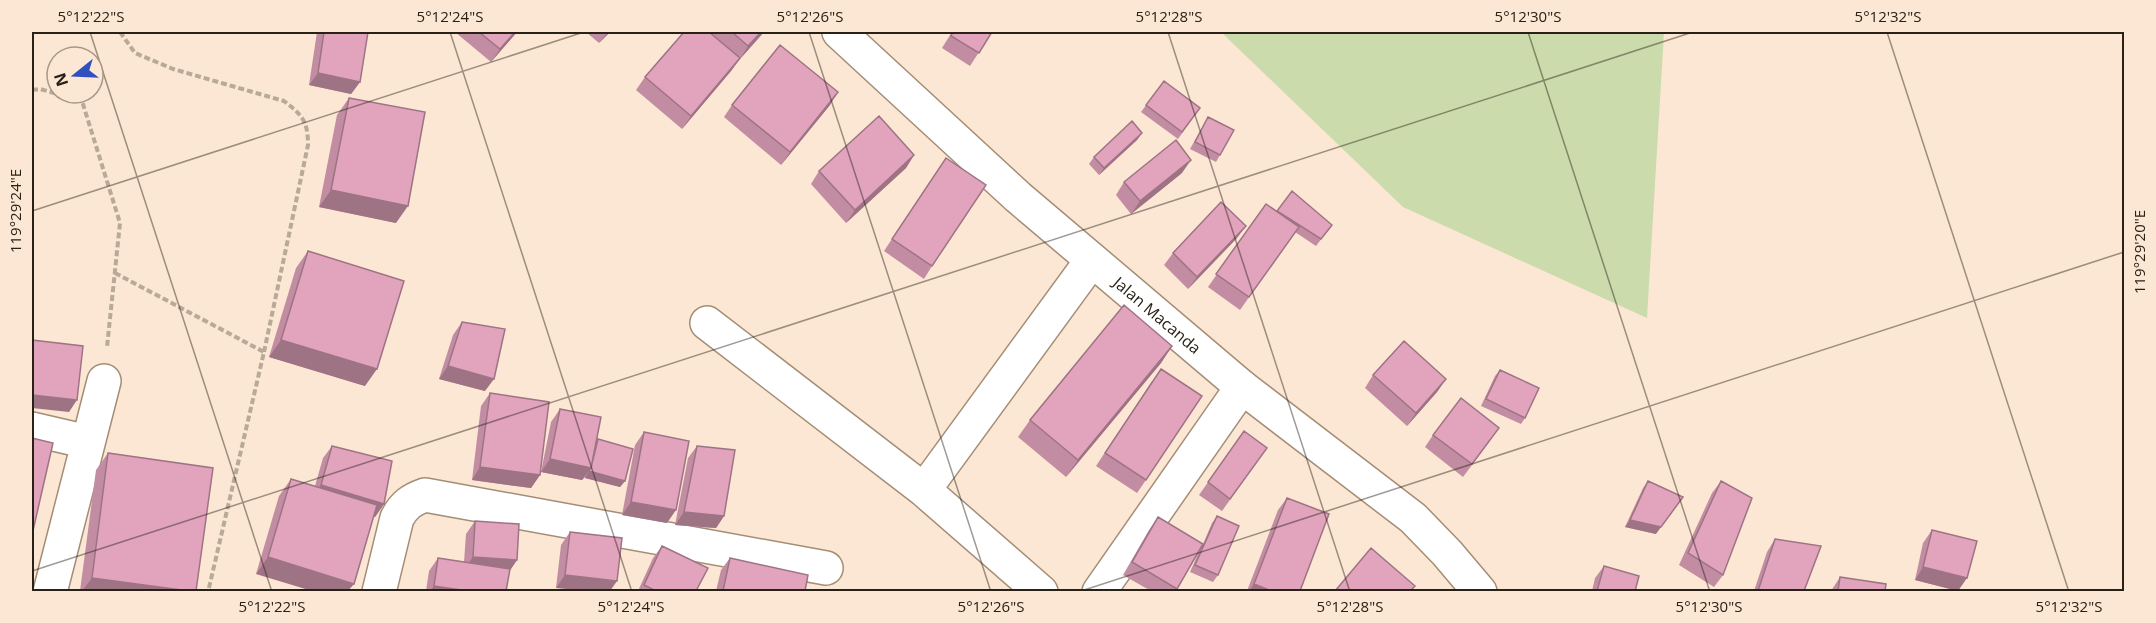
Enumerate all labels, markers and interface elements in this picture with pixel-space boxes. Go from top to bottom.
text: 5°12'22"S [58,6,124,26]
text: 5°12'24"S [417,6,483,26]
text: 5°12'26"S [777,6,843,26]
text: 5°12'28"S [1136,6,1202,26]
text: 5°12'30"S [1495,6,1561,26]
text: 5°12'32"S [1855,6,1921,26]
north arrow [45,45,105,105]
text: N [48,70,73,89]
text: 119°29'24"E [5,169,25,253]
text: 119°29'20"E [2129,210,2149,294]
street label: Jalan Macanda [1107,270,1206,359]
text: 5°12'22"S [239,596,305,616]
text: 5°12'24"S [598,596,664,616]
text: 5°12'26"S [958,596,1024,616]
text: 5°12'28"S [1317,596,1383,616]
text: 5°12'30"S [1676,596,1742,616]
text: 5°12'32"S [2036,596,2102,616]

